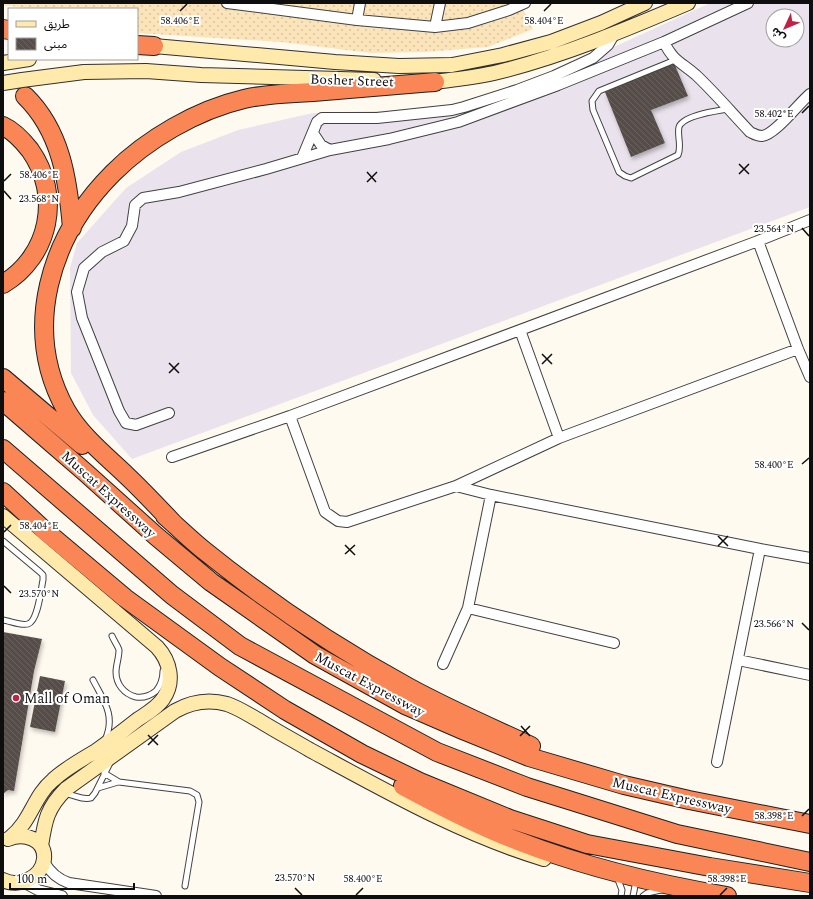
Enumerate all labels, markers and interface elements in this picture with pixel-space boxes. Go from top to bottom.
legend [8,8,138,60]
north arrow [765,8,805,48]
text: 58.406°E [160,13,200,29]
text: 58.404°E [524,13,564,29]
text: طريق [44,15,70,34]
text: ش [767,23,790,46]
text: مبنى [44,35,67,54]
street label: Bosher Street [310,69,394,92]
text: 58.402°E [754,106,794,122]
text: 58.406°E [19,167,59,183]
text: 23.568°N [19,191,59,207]
text: 23.564°N [754,221,794,237]
street label: Muscat Expressway [56,446,162,544]
text: 58.400°E [754,457,794,473]
text: 58.404°E [19,518,59,534]
text: 23.570°N [19,586,59,602]
text: 23.566°N [754,616,794,632]
street label: Muscat Expressway [311,647,430,723]
place label: Mall of Oman [24,688,110,709]
marker: Mall of Oman [11,693,21,703]
street label: Muscat Expressway [610,772,735,820]
text: 58.398°E [754,808,794,824]
scale bar [10,865,134,891]
text: 100 m [16,870,47,889]
text: 23.570°N [275,870,315,886]
text: 58.400°E [343,871,383,887]
text: 58.398°E [707,871,747,887]

